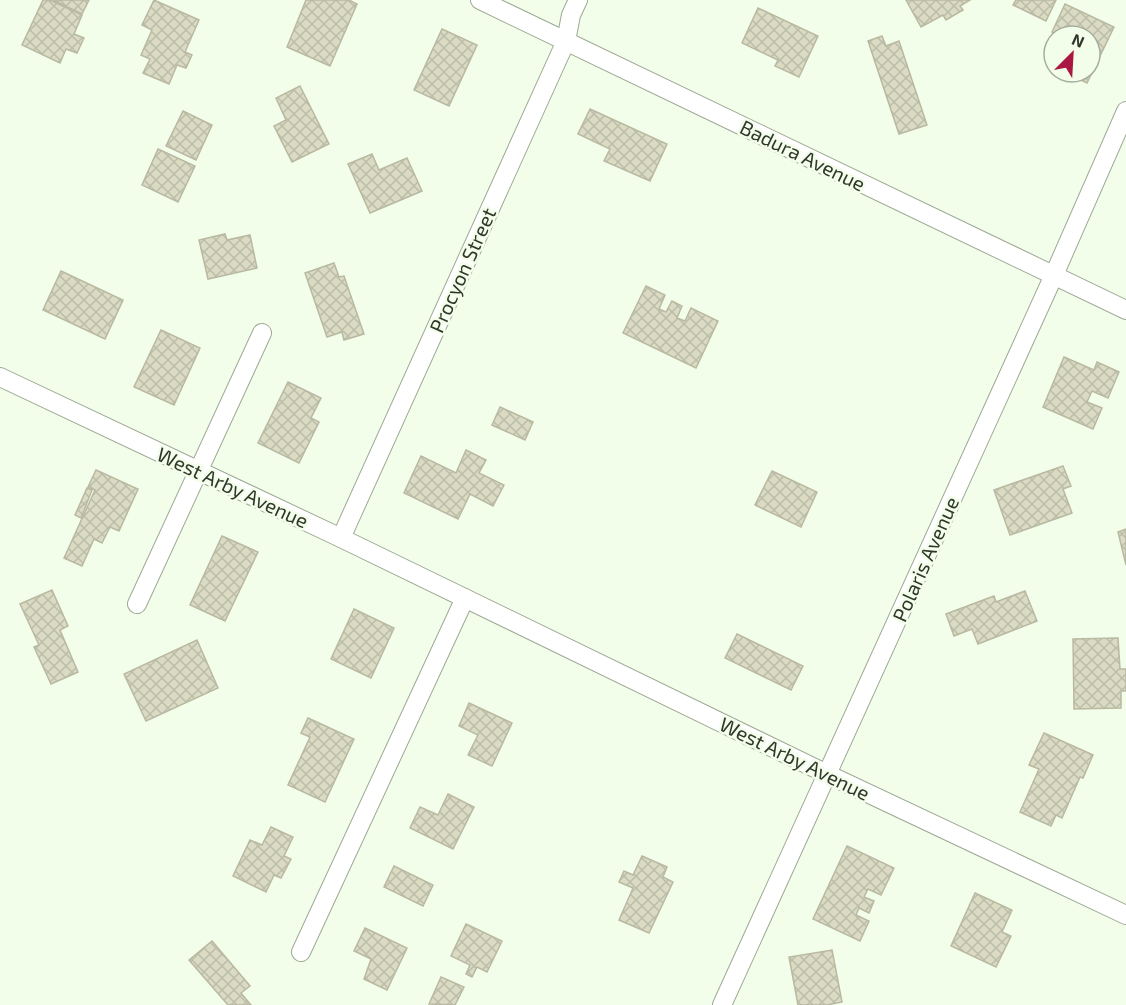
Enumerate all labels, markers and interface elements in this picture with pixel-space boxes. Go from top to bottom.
north arrow [1042,24,1102,84]
text: N [1069,29,1087,51]
street label: Badura Avenue [737,114,869,196]
street label: Procyon Street [424,203,500,336]
street label: West Arby Avenue [154,441,312,533]
street label: Polaris Avenue [887,493,963,625]
street label: West Arby Avenue [716,711,874,805]

